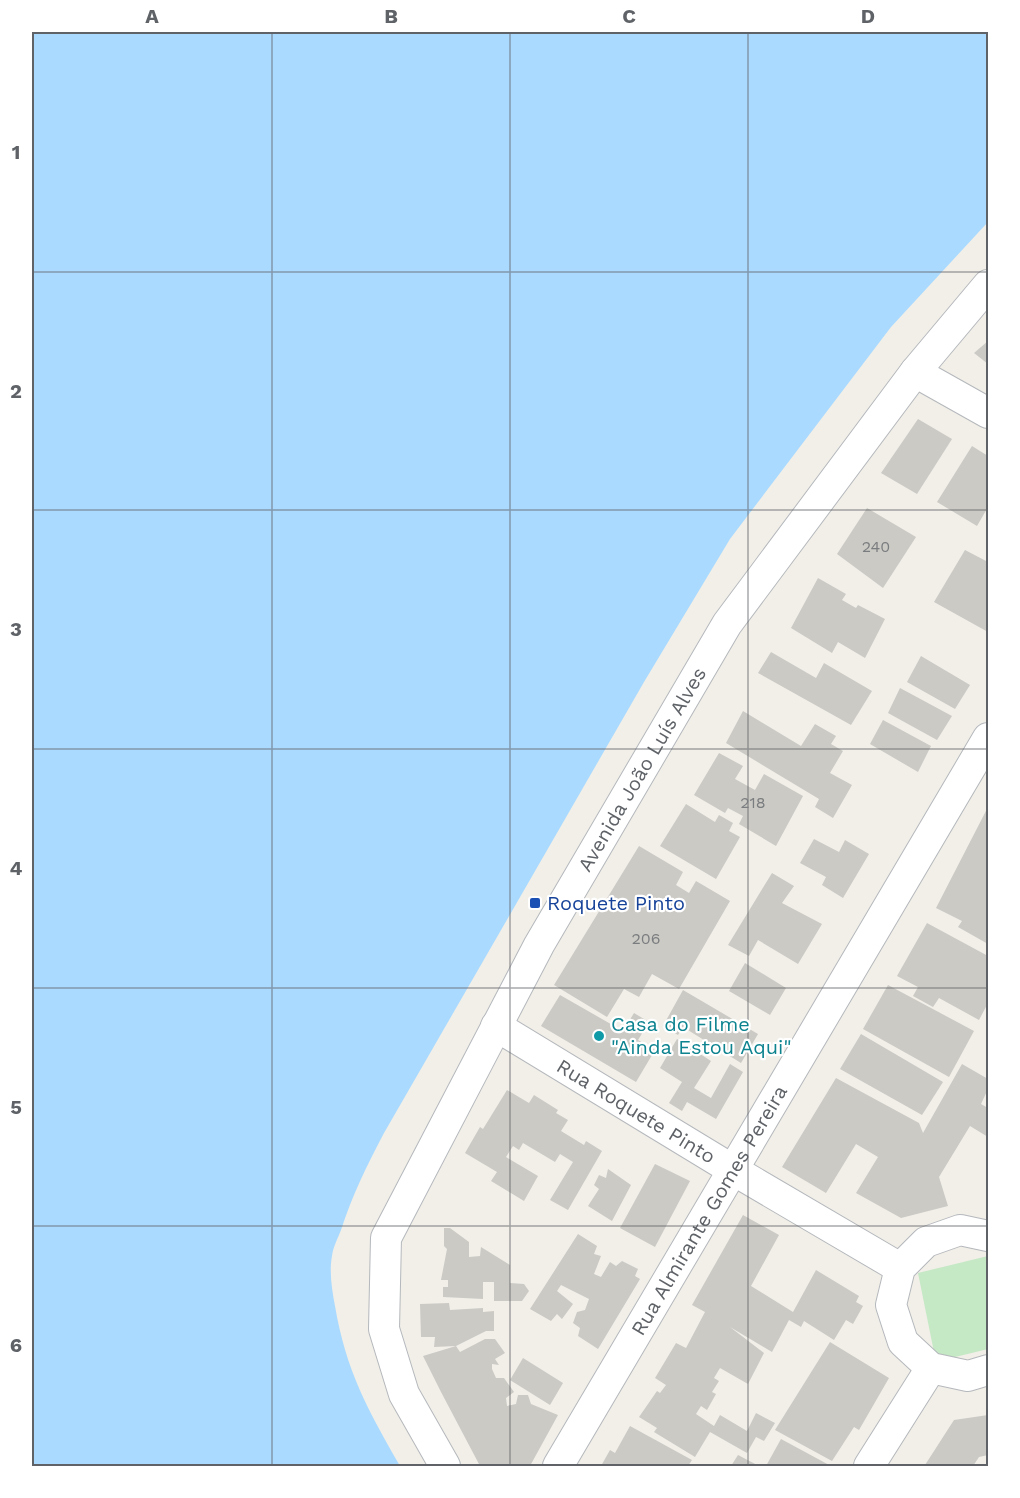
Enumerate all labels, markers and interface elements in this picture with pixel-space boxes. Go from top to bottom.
text: A [145,4,159,28]
text: B [384,4,398,28]
text: C [622,4,636,28]
text: D [861,4,875,28]
text: 1 [12,140,20,164]
text: 2 [10,379,22,403]
house number: 240 [862,537,890,556]
text: 3 [10,617,22,641]
street label: Avenida João Luís Alves [573,663,711,876]
house number: 218 [740,793,766,812]
text: 4 [10,856,23,880]
place label: Roquete Pinto [547,891,685,915]
marker: Roquete Pinto [528,896,542,910]
house number: 206 [631,929,661,948]
place label: Casa do Filme "Ainda Estou Aqui" [611,1012,791,1059]
marker: Casa do Filme "Ainda Estou Aqui" [592,1029,606,1043]
street label: Rua Roquete Pinto [553,1054,720,1168]
street label: Rua Almirante Gomes Pereira [626,1081,792,1340]
text: 5 [10,1095,22,1119]
text: 6 [10,1333,22,1357]

